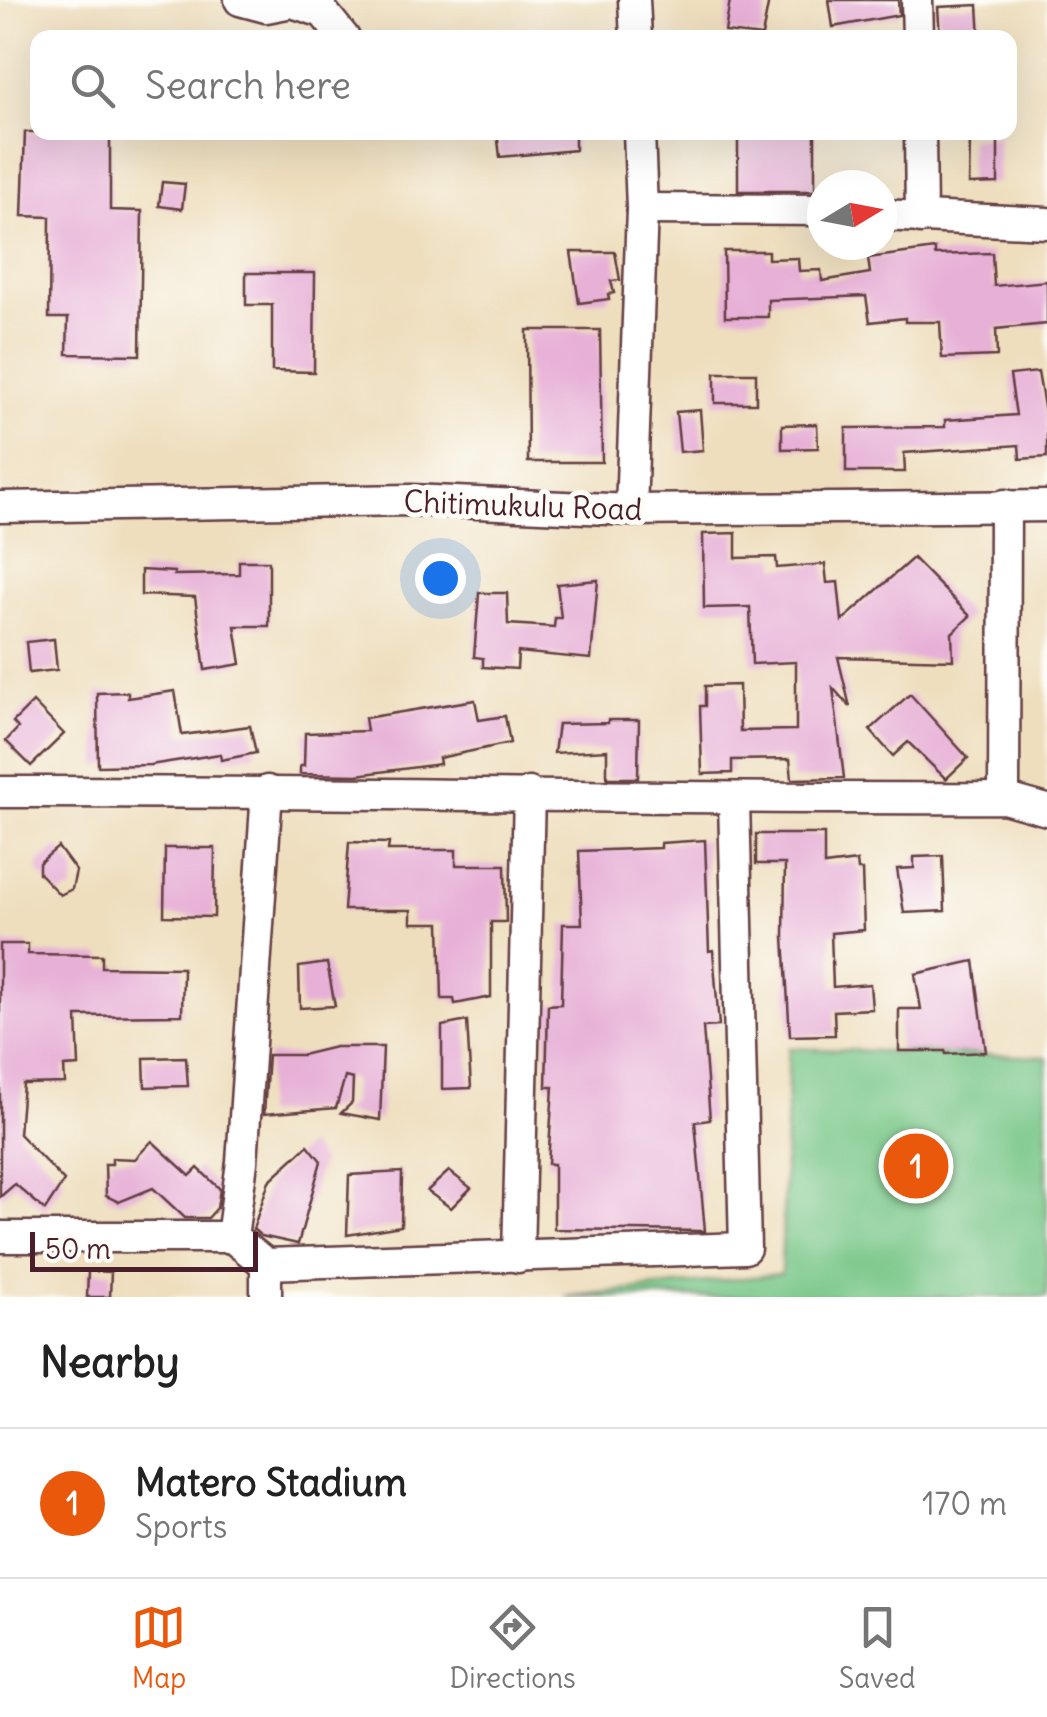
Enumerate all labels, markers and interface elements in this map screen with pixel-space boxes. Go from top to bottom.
search box [30,30,1017,140]
icon: search [65,58,120,113]
text: Search here [145,62,351,109]
north arrow [807,170,897,260]
street label: Chitimukulu Road [403,482,643,528]
your location [415,553,466,604]
pin: 1 [884,1128,948,1204]
scale bar [30,1227,258,1272]
text: 50 m [45,1231,111,1267]
text: Nearby [40,1336,179,1388]
text: Matero Stadium [135,1459,407,1506]
text: 1 [66,1483,79,1524]
text: 170 m [922,1483,1007,1524]
text: Sports [135,1506,227,1547]
tab: Map [131,1600,186,1696]
tab: Directions [449,1600,576,1696]
tab: Saved [839,1600,916,1696]

